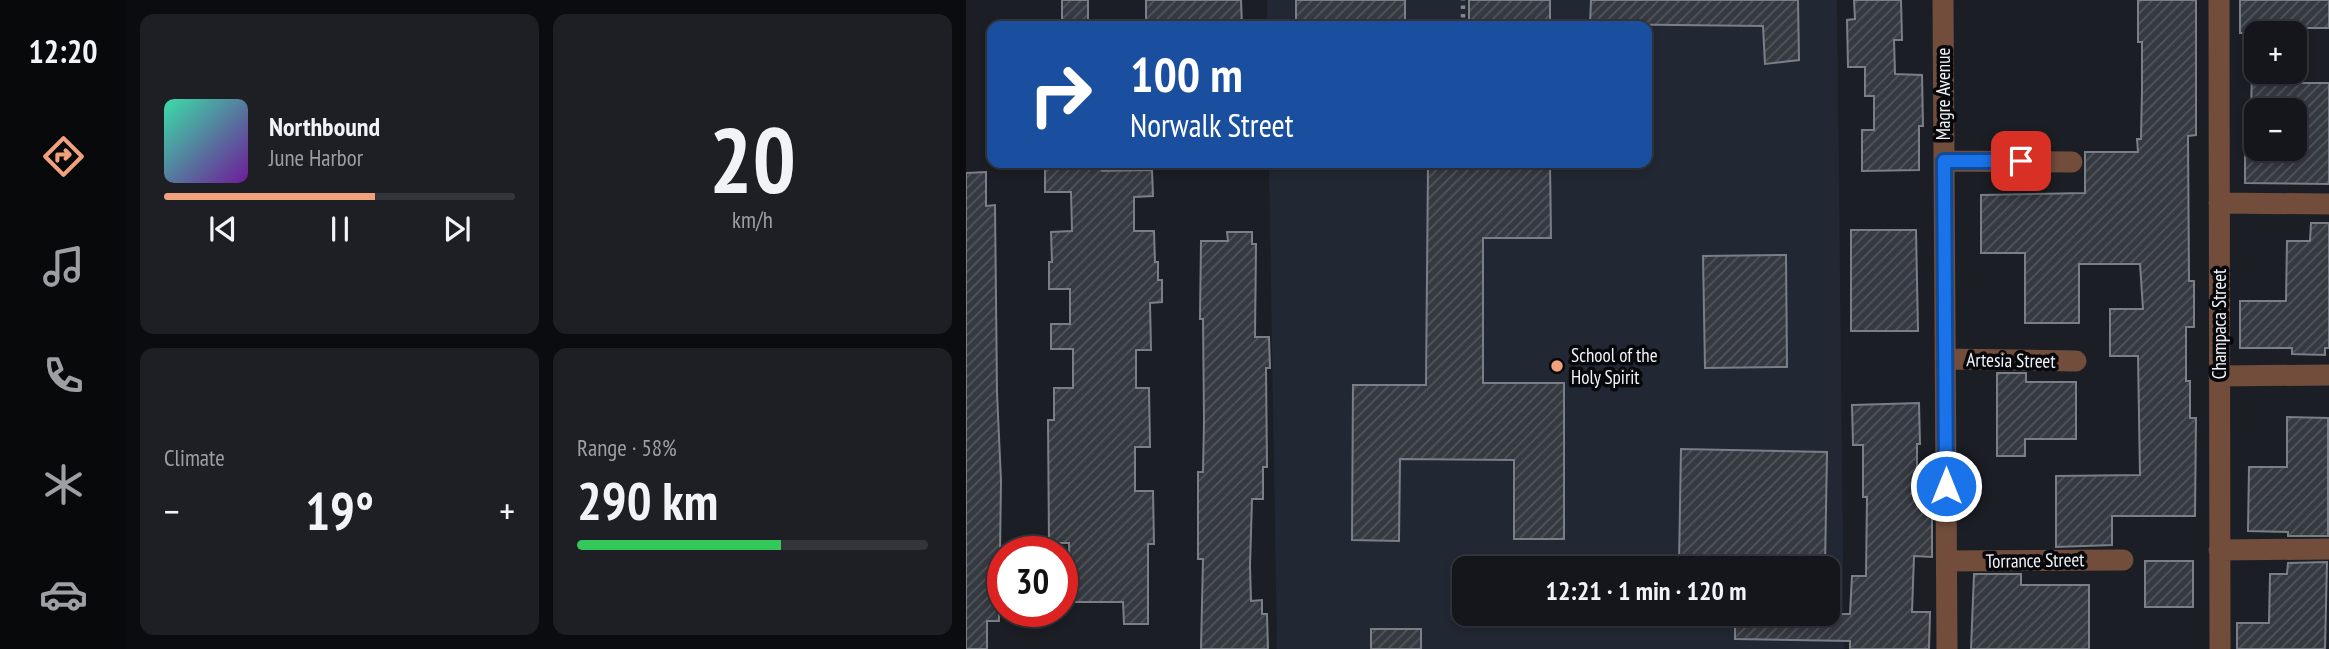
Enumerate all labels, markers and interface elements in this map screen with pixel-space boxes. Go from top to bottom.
map controls [2244,21,2307,161]
button: + [2244,21,2307,84]
text: 12:20 [28,30,98,72]
text: 100 m [1130,42,1243,106]
street label: Magre Avenue [1931,48,1955,140]
icon: right [1015,49,1106,140]
button: − [2244,98,2307,161]
text: 20 [709,100,796,218]
text: Norwalk Street [1130,104,1294,146]
text: Northbound [269,110,380,143]
pin [1991,131,2051,191]
icon: directions [39,132,88,181]
icon: arrive [2002,142,2040,180]
text: June Harbor [269,143,363,172]
text: km/h [732,205,773,234]
icon: previous [204,210,242,248]
icon: pause [321,210,359,248]
icon: next [438,210,476,248]
icon: music [39,242,88,291]
street label: Champaca Street [2207,268,2231,379]
place label: School of the Holy Spirit [1571,343,1658,389]
street label: Artesia Street [1966,347,2057,373]
icon: phone [39,351,88,400]
marker: School of the Holy Spirit [1549,358,1565,374]
text: Range · 58% [577,433,677,462]
text: Climate [164,443,225,472]
position arrow [1909,449,1983,523]
icon: climate [39,460,88,509]
text: 290 km [577,467,718,534]
text: 19° [305,477,374,544]
text: − [164,486,180,535]
text: + [499,486,515,535]
speed limit sign: 30 [987,536,1078,627]
street label: Torrance Street [1985,547,2085,573]
icon: car [39,570,88,619]
text: 12:21 · 1 min · 120 m [1546,574,1746,607]

